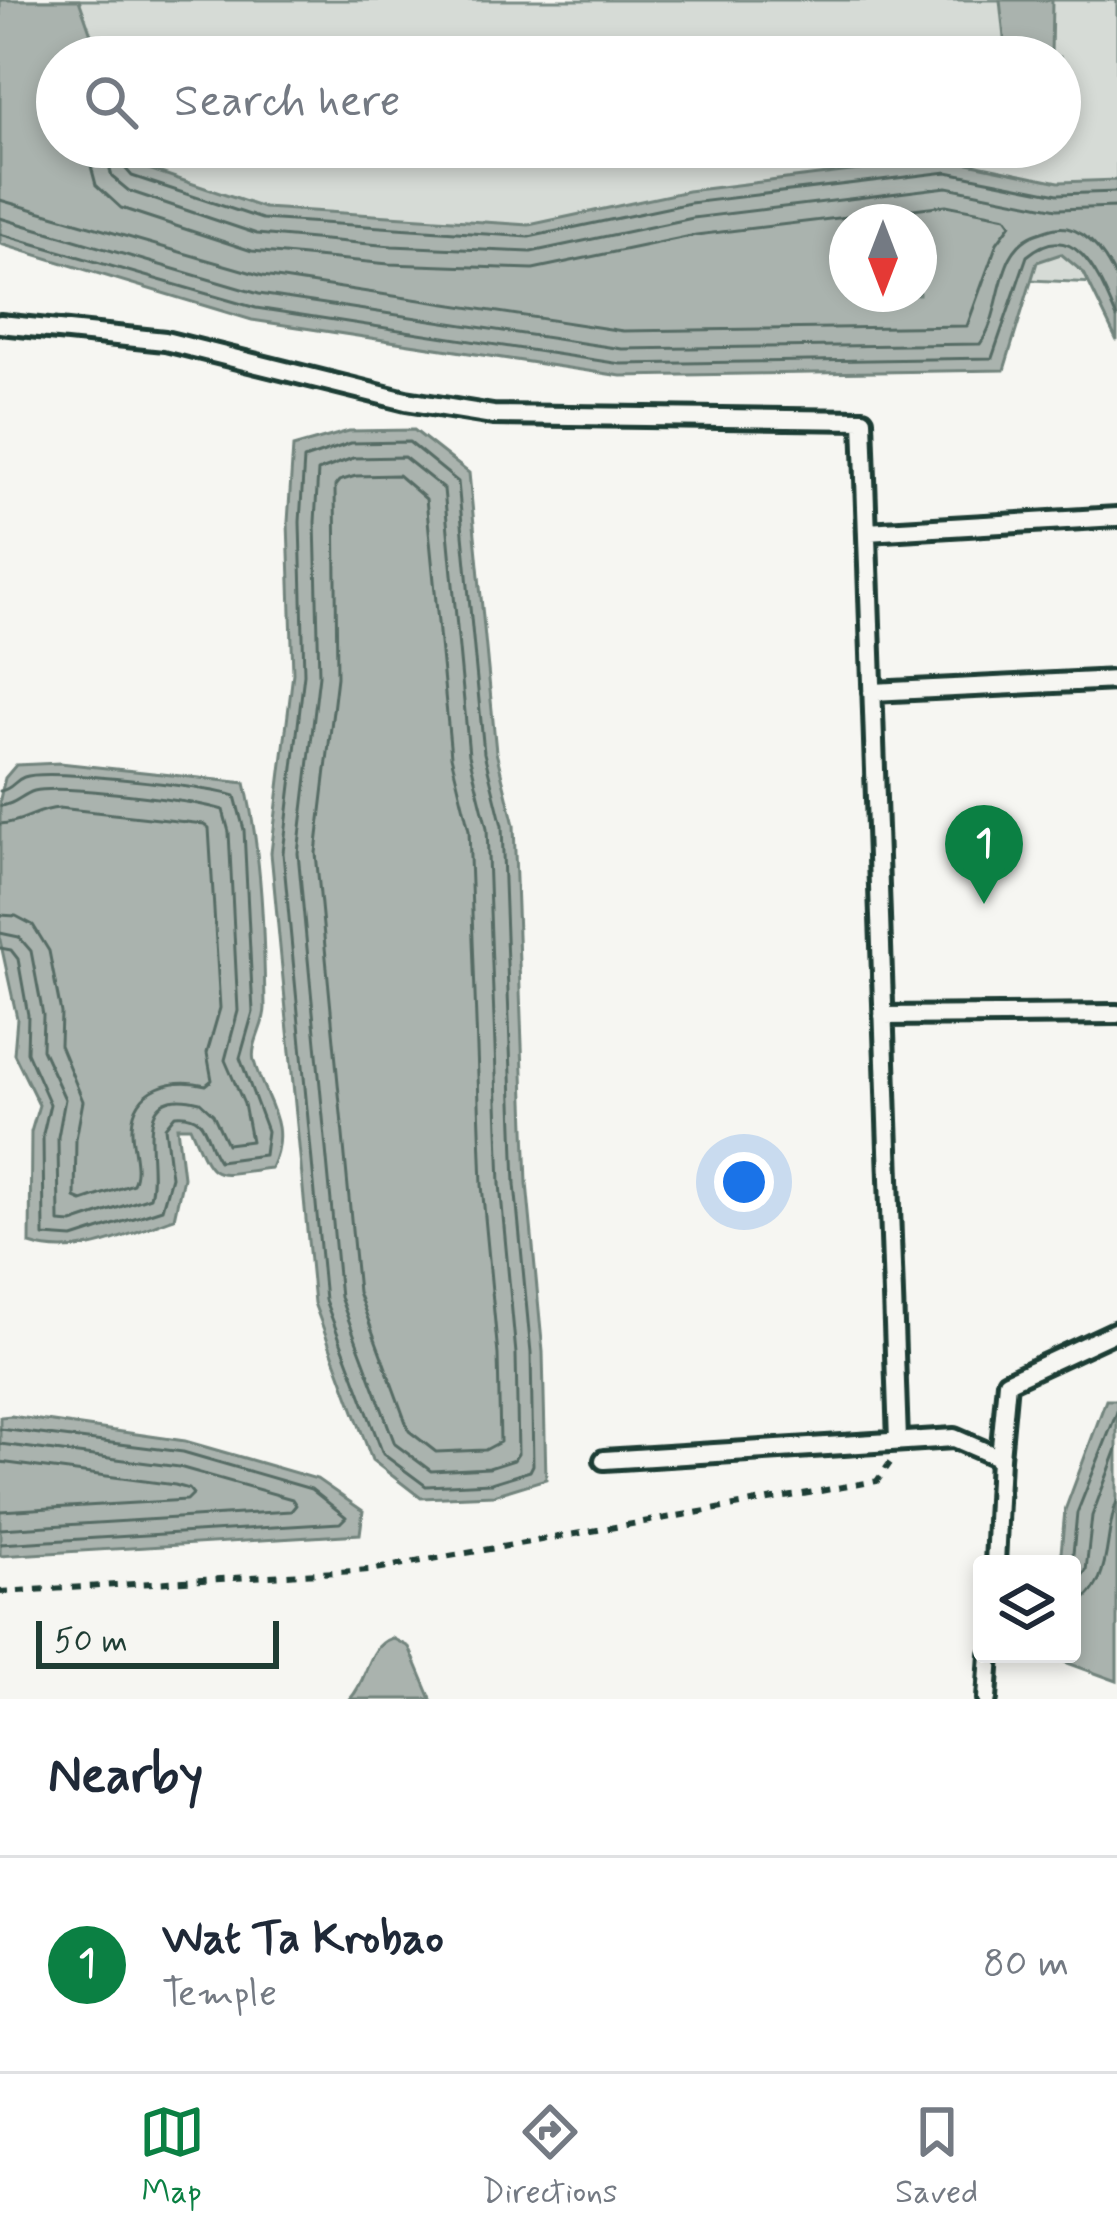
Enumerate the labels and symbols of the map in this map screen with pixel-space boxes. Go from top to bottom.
north arrow [829,204,937,312]
pin: 1 [945,805,1023,904]
your location [714,1152,774,1212]
scale bar [36,1615,279,1668]

